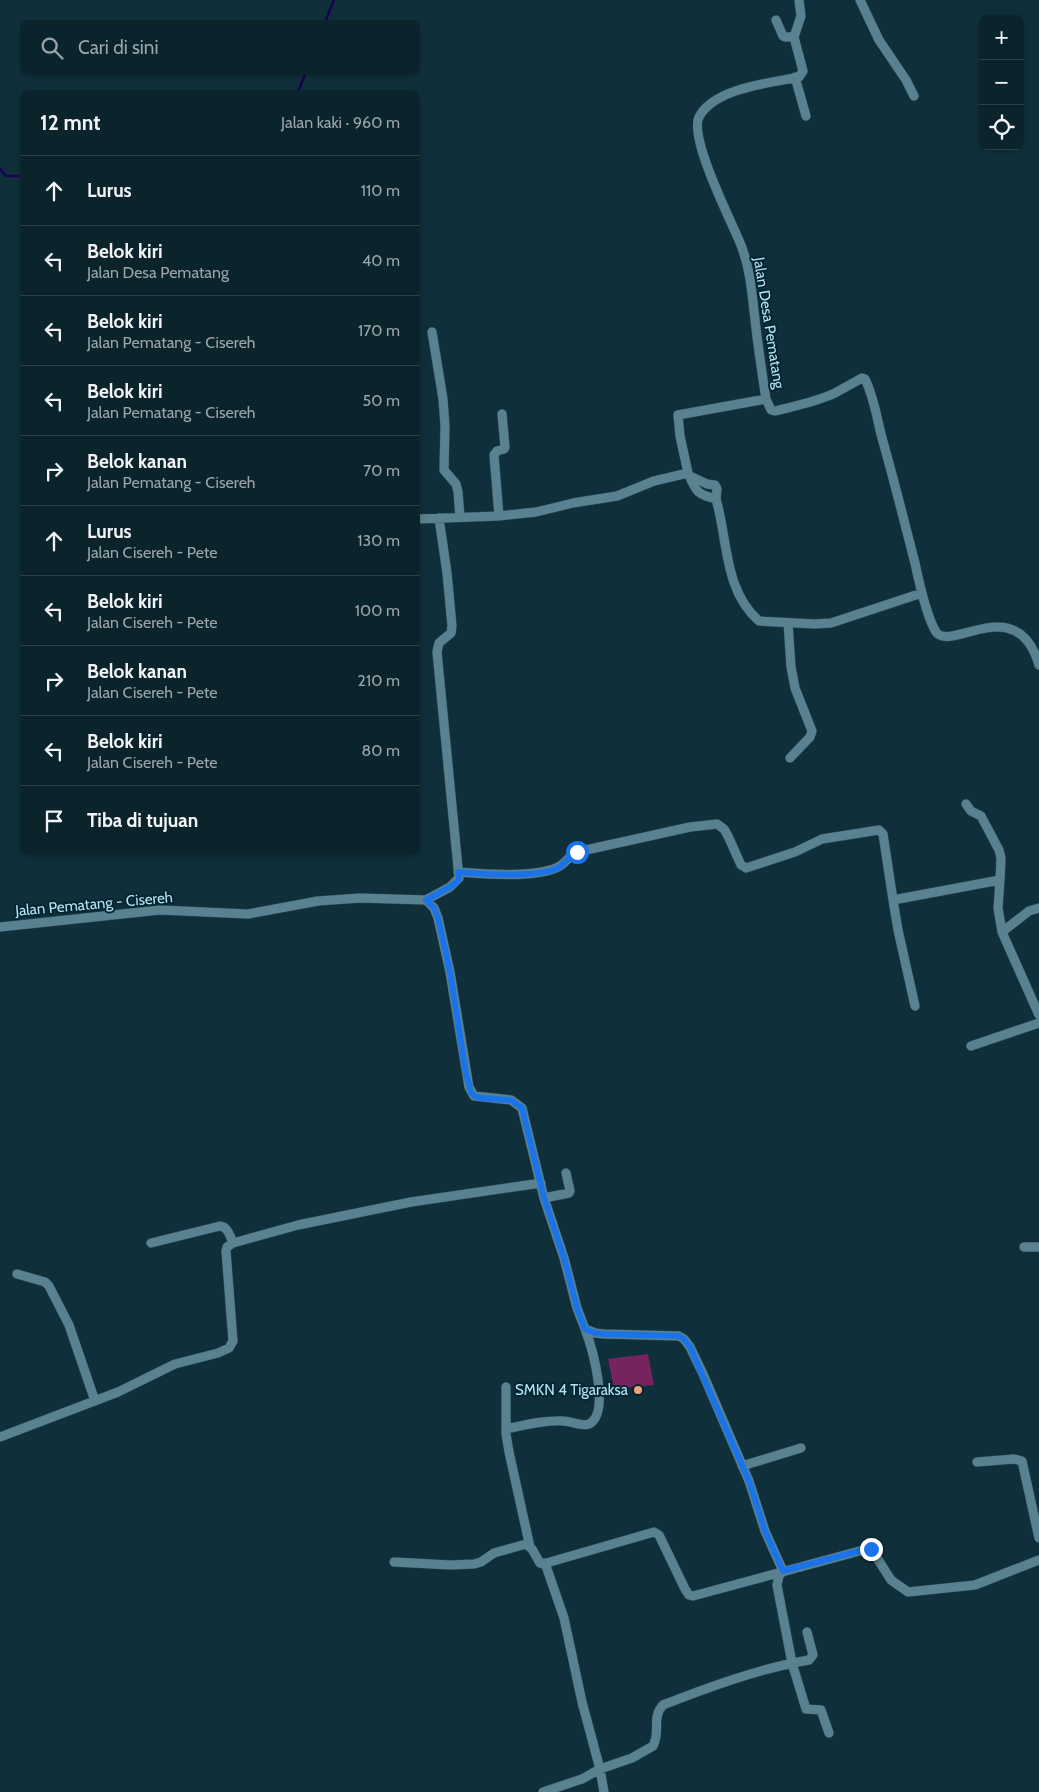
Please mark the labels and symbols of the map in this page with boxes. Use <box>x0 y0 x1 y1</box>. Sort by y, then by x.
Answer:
street label: Jalan Desa Pematang <box>750 255 788 391</box>
route start <box>566 841 589 864</box>
street label: Jalan Pematang - Cisereh <box>14 888 173 920</box>
place label: SMKN 4 Tigaraksa <box>515 1381 629 1399</box>
marker: SMKN 4 Tigaraksa <box>632 1384 644 1396</box>
route end <box>860 1538 883 1561</box>

